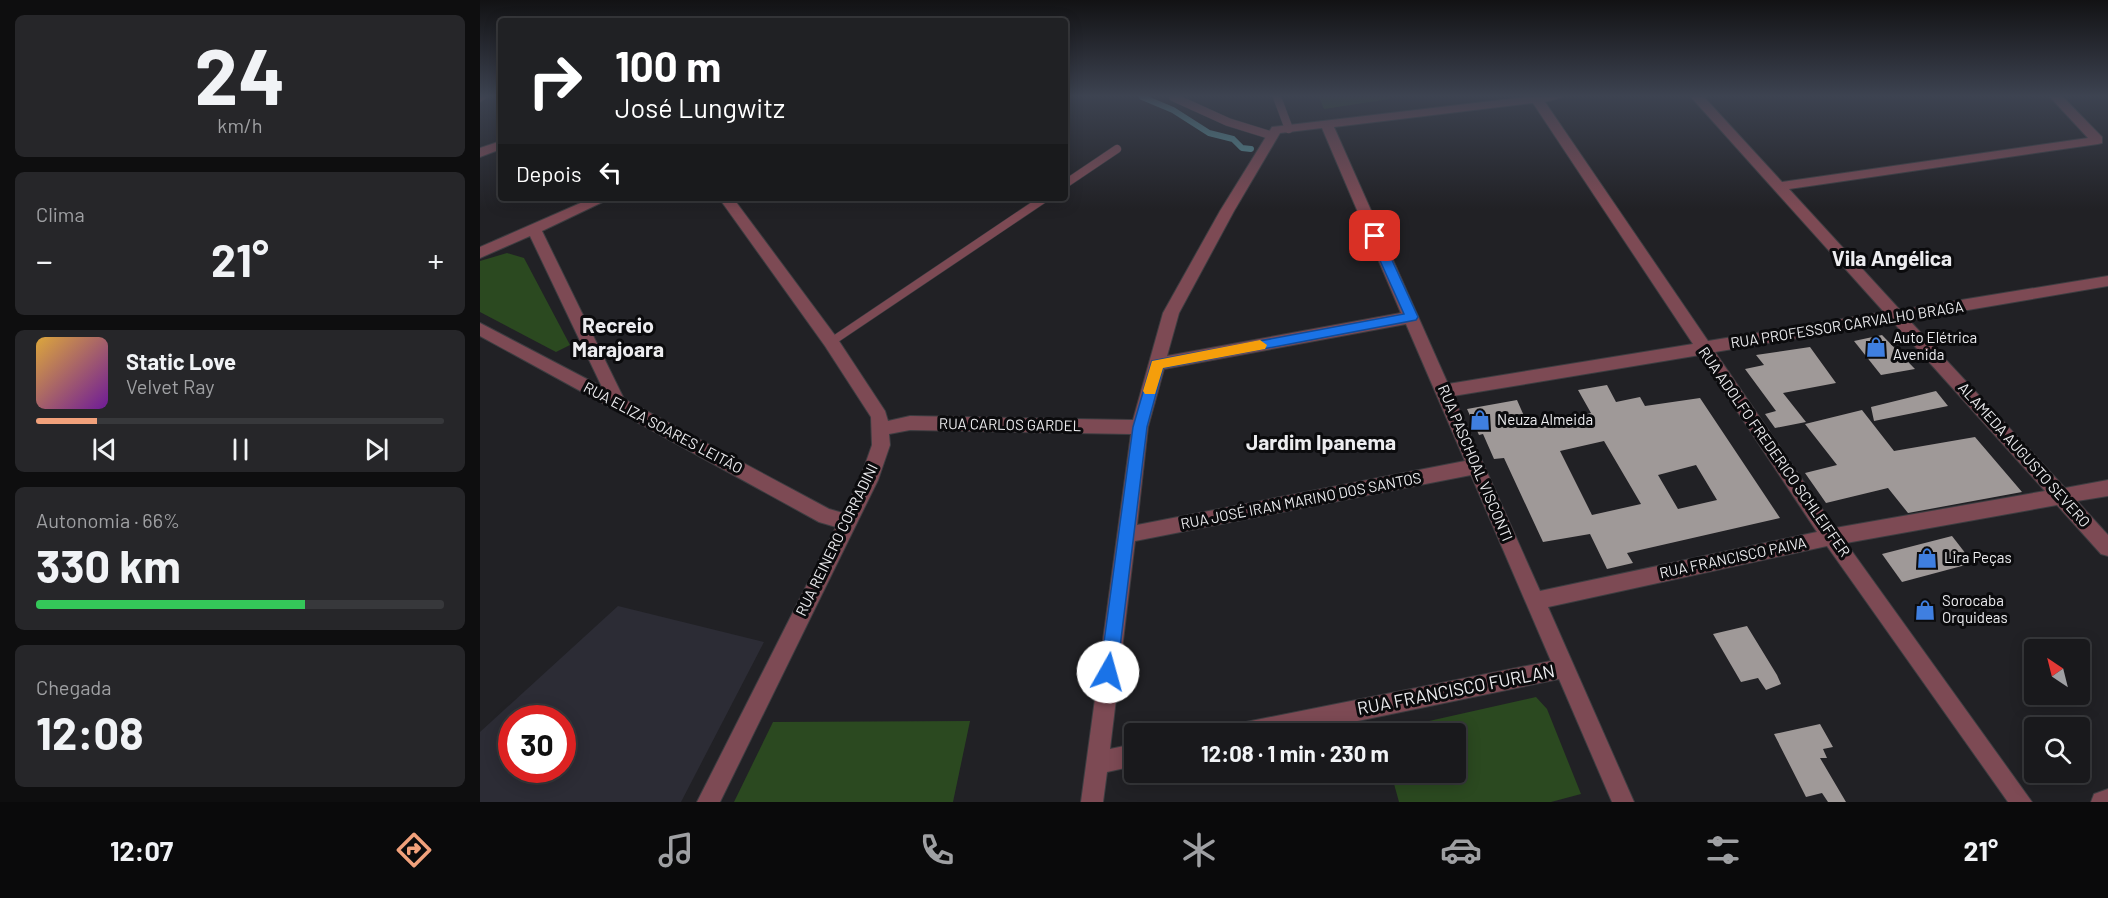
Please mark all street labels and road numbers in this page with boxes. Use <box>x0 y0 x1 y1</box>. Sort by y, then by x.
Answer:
street label: RUA PROFESSOR CARVALHO BRAGA <box>1729 297 1965 351</box>
street label: RUA ADOLFO FREDERICO SCHLEIFFER <box>1695 343 1854 560</box>
street label: RUA ELIZA SOARES LEITÃO <box>581 378 746 477</box>
street label: ALAMEDA AUGUSTO SEVERO <box>1955 378 2094 530</box>
street label: RUA PASCHOAL VISCONTI <box>1435 382 1517 543</box>
street label: RUA CARLOS GARDEL <box>939 414 1081 434</box>
street label: RUA REINERO CORRADINI <box>791 460 881 619</box>
street label: RUA JOSÉ IRAN MARINO DOS SANTOS <box>1179 468 1423 532</box>
street label: RUA FRANCISCO PAIVA <box>1658 533 1808 581</box>
street label: RUA FRANCISCO FURLAN <box>1355 659 1557 719</box>

